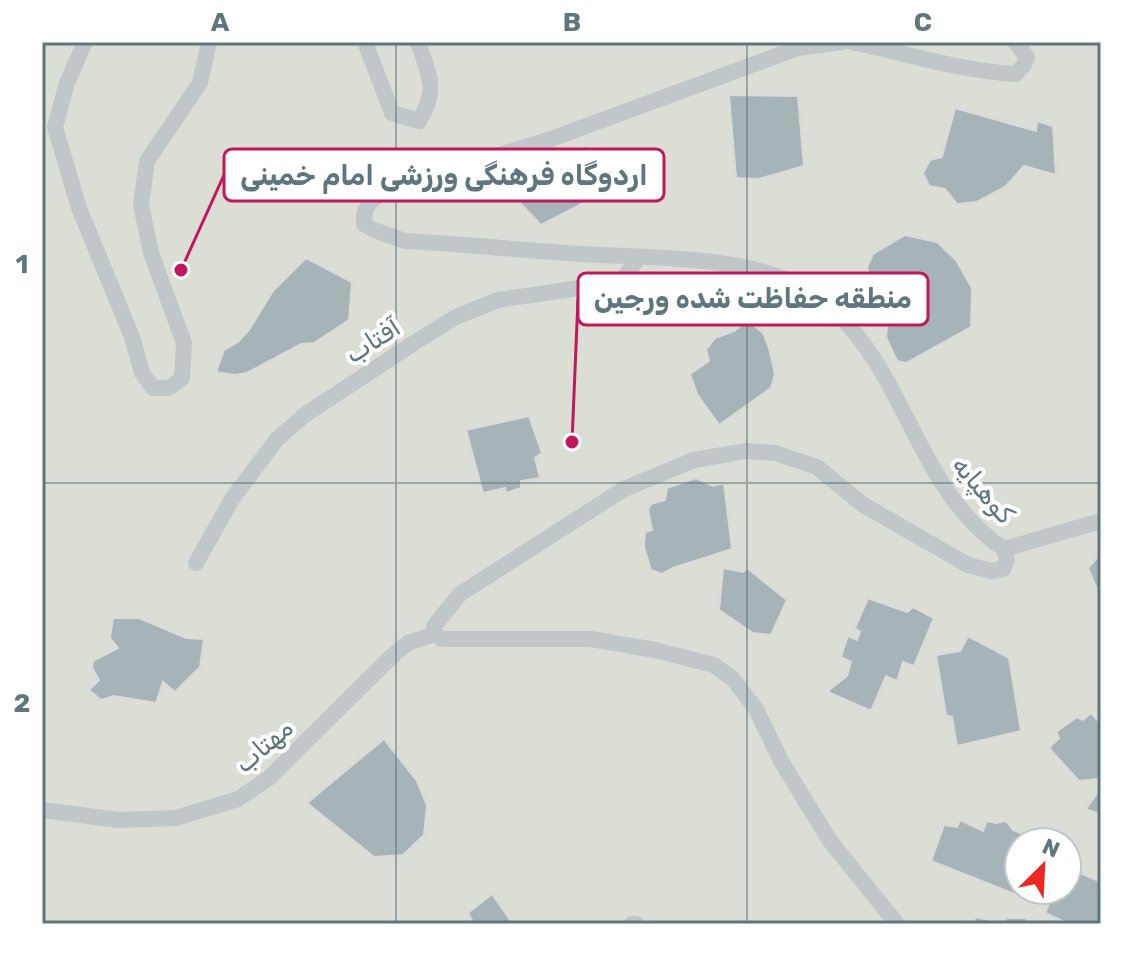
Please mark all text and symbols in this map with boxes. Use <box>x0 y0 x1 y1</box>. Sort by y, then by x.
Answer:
text: A <box>211 7 230 38</box>
text: B <box>563 7 581 38</box>
text: C <box>914 7 932 38</box>
callout: اردوگاه فرهنگی ورزشی امام خمینی <box>224 149 664 201</box>
text: اردوگاه فرهنگی ورزشی امام خمینی <box>240 159 648 194</box>
text: 1 <box>16 249 28 280</box>
callout: منطقه حفاظت شده ورجین <box>578 273 928 325</box>
text: منطقه حفاظت شده ورجین <box>594 282 912 315</box>
street label: آفتاب <box>340 311 407 370</box>
street label: کوهپایه <box>945 450 1021 531</box>
text: 2 <box>14 688 30 719</box>
street label: مهتاب <box>229 712 299 780</box>
north arrow <box>1003 826 1083 906</box>
text: N <box>1038 833 1064 864</box>

